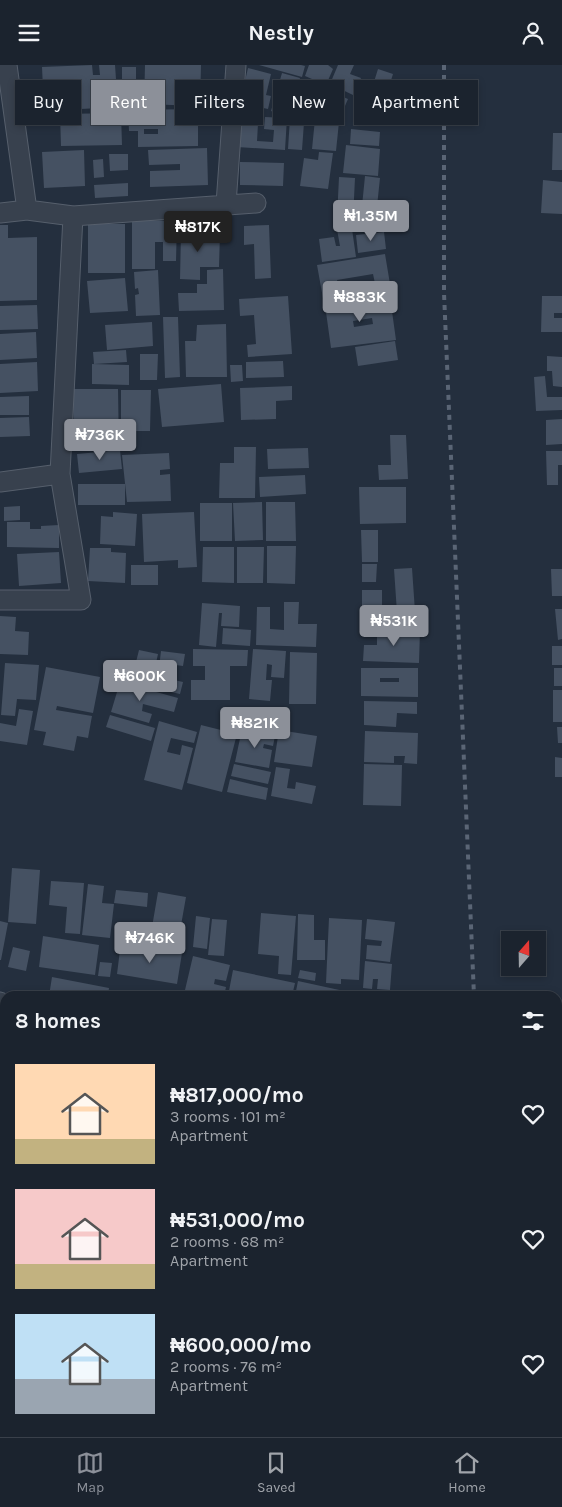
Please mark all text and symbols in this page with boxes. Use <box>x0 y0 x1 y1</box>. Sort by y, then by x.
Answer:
icon: menu <box>15 19 43 47</box>
icon: person <box>519 19 547 47</box>
text: Nestly <box>248 20 314 46</box>
chip: Buy <box>15 80 81 125</box>
chip: Rent <box>91 80 165 125</box>
chip: Filters <box>175 80 263 125</box>
chip: New <box>273 80 344 125</box>
chip: Apartment <box>354 80 478 125</box>
pin: ₦1.35M <box>330 199 412 242</box>
text: ₦1.35M <box>344 206 398 225</box>
pin: ₦817K <box>163 211 233 253</box>
text: ₦817K <box>175 217 221 236</box>
pin: ₦883K <box>325 281 395 323</box>
text: ₦883K <box>334 287 386 306</box>
pin: ₦736K <box>65 419 135 461</box>
text: ₦736K <box>75 425 125 444</box>
pin: ₦531K <box>359 605 429 647</box>
text: ₦531K <box>371 611 418 630</box>
pin: ₦600K <box>105 659 175 702</box>
text: ₦600K <box>114 666 166 685</box>
pin: ₦821K <box>220 707 290 749</box>
text: ₦821K <box>231 713 279 732</box>
pin: ₦746K <box>115 921 185 964</box>
text: ₦746K <box>125 928 175 947</box>
north arrow <box>501 931 546 976</box>
map controls <box>501 931 546 976</box>
icon: filters <box>519 1007 547 1035</box>
text: 8 homes <box>15 1009 101 1033</box>
text: ₦817,000/mo <box>170 1083 304 1107</box>
icon: home <box>55 1084 115 1144</box>
icon: heart <box>519 1100 547 1128</box>
text: 3 rooms · 101 m² <box>170 1107 286 1126</box>
text: Apartment <box>170 1126 248 1145</box>
text: ₦531,000/mo <box>170 1208 305 1232</box>
icon: home <box>55 1209 115 1269</box>
icon: heart <box>519 1225 547 1253</box>
text: 2 rooms · 68 m² <box>170 1232 284 1251</box>
text: Apartment <box>170 1251 248 1270</box>
text: ₦600,000/mo <box>170 1333 311 1357</box>
icon: home <box>55 1334 115 1394</box>
icon: heart <box>519 1350 547 1378</box>
text: 2 rooms · 76 m² <box>170 1357 282 1376</box>
text: Apartment <box>170 1376 248 1395</box>
tab: Map <box>76 1449 104 1496</box>
tab: Saved <box>257 1449 296 1496</box>
tab: Home <box>448 1449 486 1496</box>

